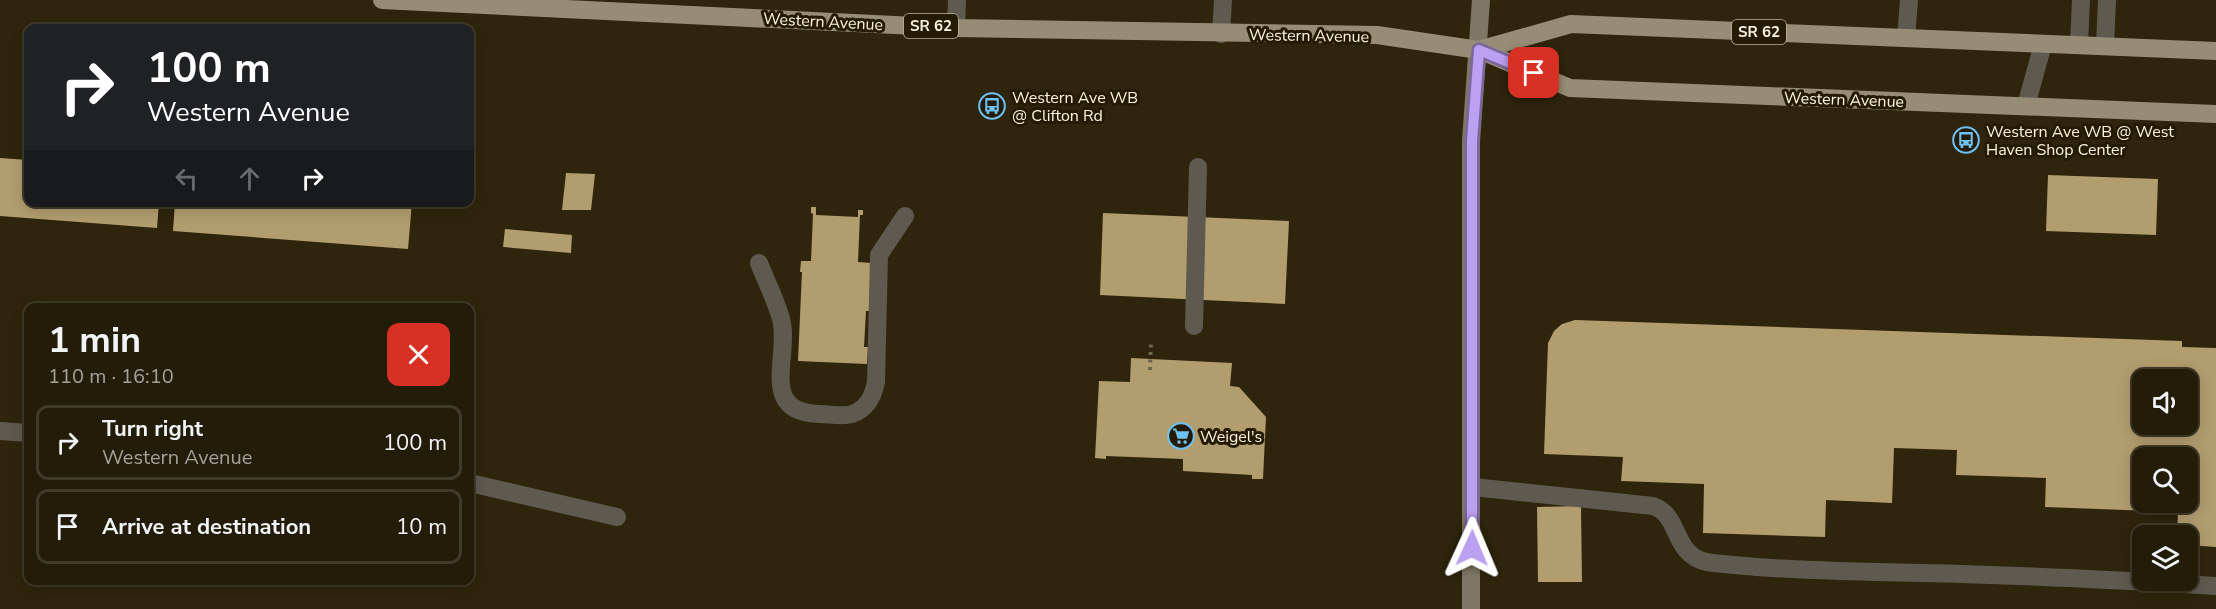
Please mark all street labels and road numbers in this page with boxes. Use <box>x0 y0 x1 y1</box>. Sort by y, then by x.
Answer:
street label: Western Avenue <box>762 8 884 36</box>
road number: SR 62 <box>904 14 958 38</box>
road number: SR 62 <box>1732 20 1786 44</box>
street label: Western Avenue <box>1249 24 1369 48</box>
street label: Western Avenue <box>1784 87 1904 113</box>

